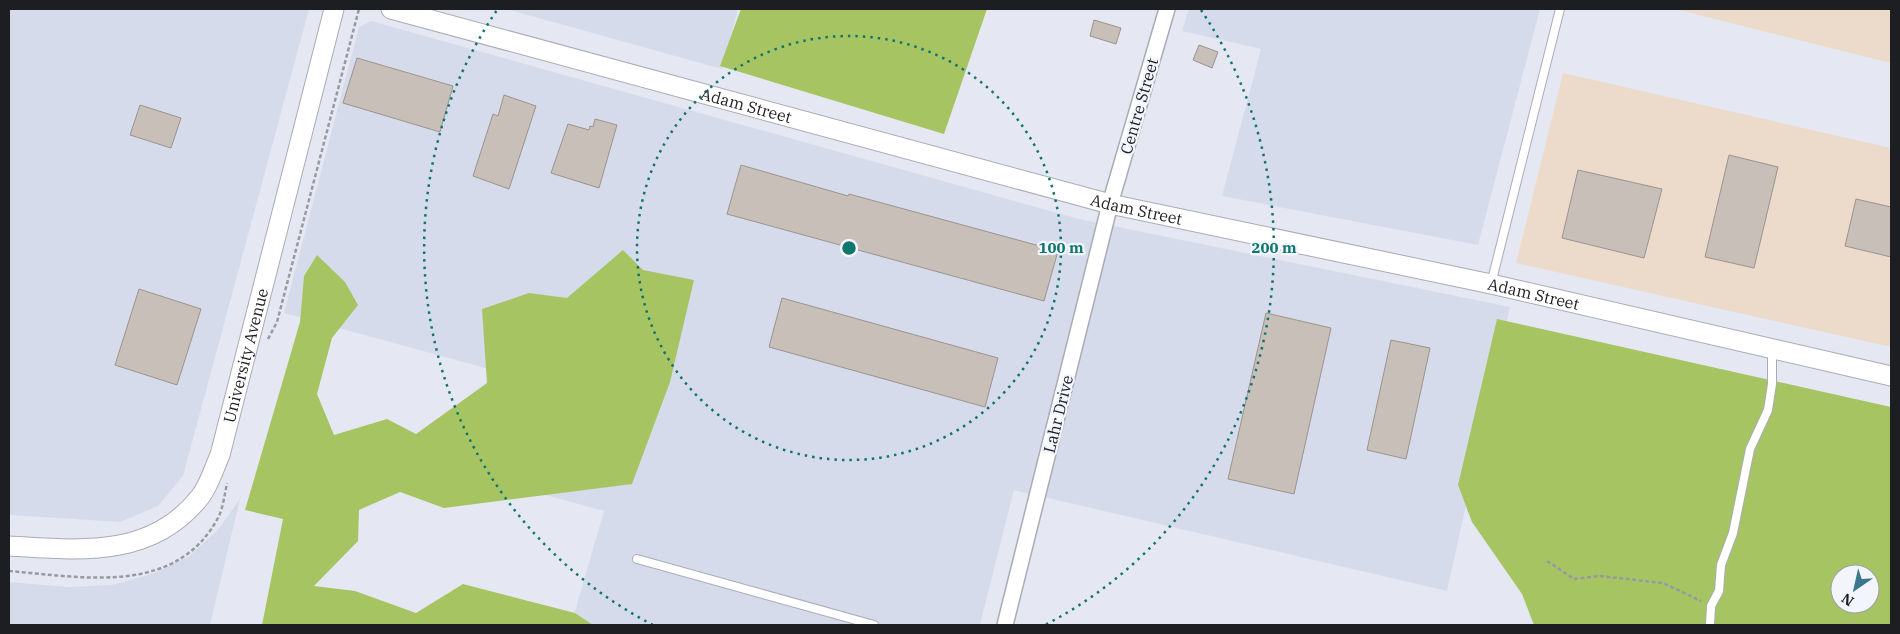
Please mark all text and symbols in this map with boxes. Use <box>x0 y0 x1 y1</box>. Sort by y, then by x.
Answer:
street label: Centre Street <box>1116 55 1162 156</box>
street label: Adam Street <box>699 83 794 127</box>
street label: Adam Street <box>1088 189 1185 229</box>
text: 100 m <box>1038 238 1084 257</box>
text: 200 m <box>1251 238 1297 257</box>
centre of rings <box>840 239 858 257</box>
street label: Adam Street <box>1486 274 1582 314</box>
street label: University Avenue <box>219 286 272 425</box>
street label: Lahr Drive <box>1039 373 1077 455</box>
north arrow <box>1830 564 1880 614</box>
text: N <box>1838 589 1857 610</box>

